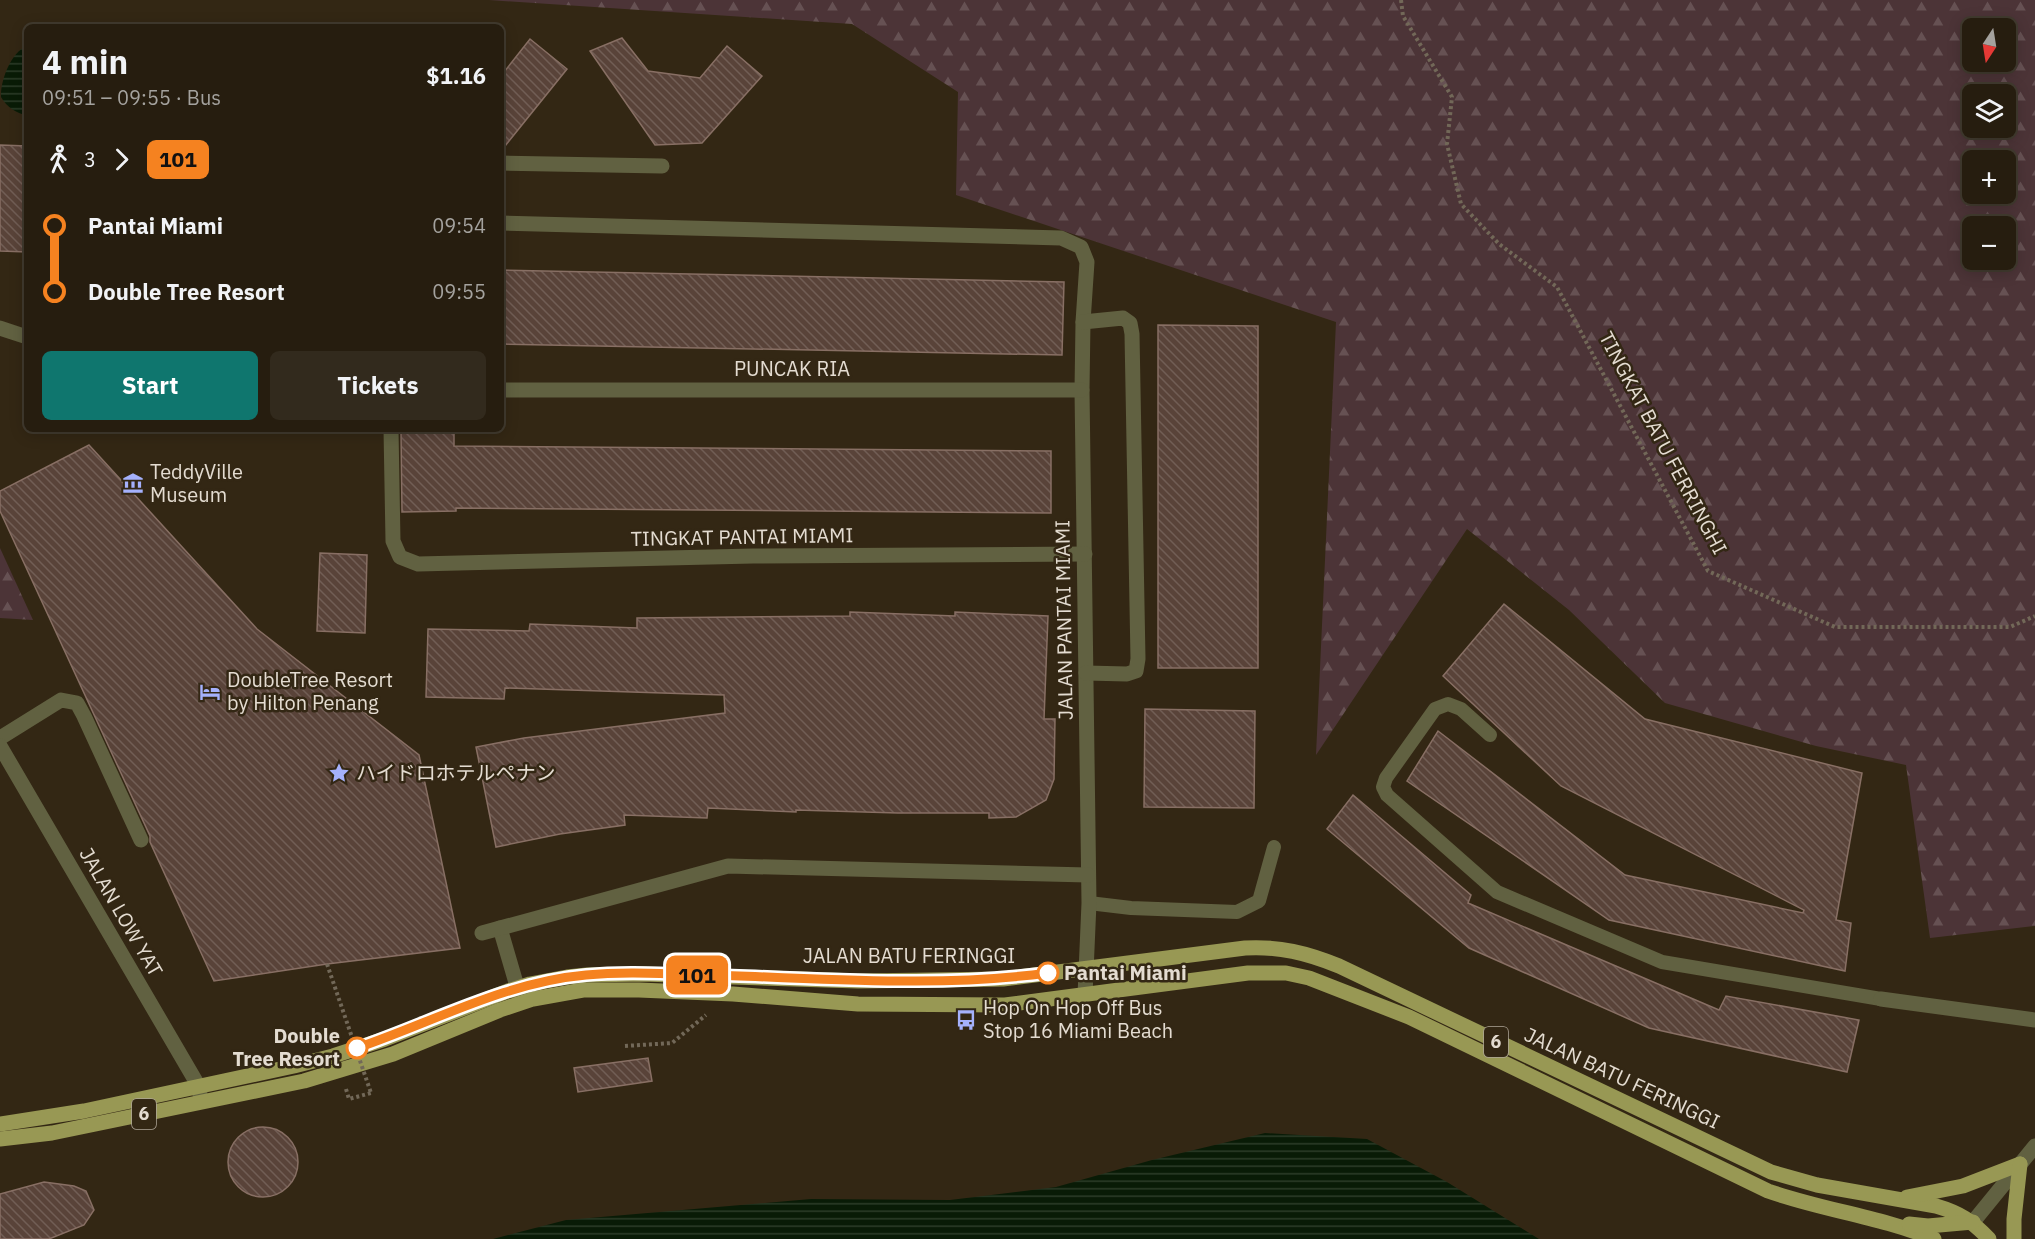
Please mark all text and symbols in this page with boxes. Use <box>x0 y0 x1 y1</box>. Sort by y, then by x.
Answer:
north arrow <box>1962 18 2016 72</box>
map controls <box>1962 18 2016 270</box>
text: 4 min <box>42 40 128 83</box>
text: $1.16 <box>426 61 486 90</box>
text: 09:51 – 09:55 · Bus <box>42 84 221 111</box>
button: layers <box>1962 84 2016 138</box>
icon: walk <box>42 143 75 176</box>
icon: forward <box>105 143 138 176</box>
text: 101 <box>159 145 197 173</box>
text: 3 <box>84 146 96 173</box>
button: + <box>1962 150 2016 204</box>
text: Pantai Miami <box>88 211 223 240</box>
text: 09:54 <box>432 212 486 239</box>
button: − <box>1962 216 2016 270</box>
text: Double Tree Resort <box>88 277 285 306</box>
text: 09:55 <box>432 278 486 305</box>
street label: TINGKAT BATU FERRINGHI <box>1593 327 1734 559</box>
button: Start <box>42 351 258 420</box>
button: Tickets <box>270 351 486 420</box>
street label: PUNCAK RIA <box>734 355 850 382</box>
place label: TeddyVille Museum <box>150 458 243 508</box>
museum icon: TeddyVille Museum <box>121 471 145 495</box>
street label: JALAN PANTAI MIAMI <box>1048 520 1079 720</box>
street label: TINGKAT PANTAI MIAMI <box>630 521 854 552</box>
place label: DoubleTree Resort by Hilton Penang <box>227 666 393 716</box>
hotel icon: DoubleTree Resort by Hilton Penang <box>198 680 222 704</box>
place label: ハイドロホテルペナン <box>356 759 556 786</box>
place icon: ハイドロホテルペナン <box>327 761 351 785</box>
street label: JALAN LOW YAT <box>74 842 169 981</box>
street label: JALAN BATU FERINGGI <box>803 942 1015 969</box>
line badge: 101 <box>662 956 732 994</box>
place label: Pantai Miami <box>1064 959 1187 986</box>
text: 101 <box>678 961 716 989</box>
marker: Pantai Miami <box>1037 962 1059 984</box>
place label: Hop On Hop Off Bus Stop 16 Miami Beach <box>983 994 1173 1044</box>
bus stop icon: Hop On Hop Off Bus Stop 16 Miami Beach <box>954 1008 978 1032</box>
street label: JALAN BATU FERINGGI <box>1520 1020 1724 1135</box>
place label: Double Tree Resort <box>232 1022 340 1072</box>
road number: 6 <box>1484 1027 1508 1057</box>
marker: Double Tree Resort <box>346 1037 368 1059</box>
road number: 6 <box>132 1099 156 1129</box>

